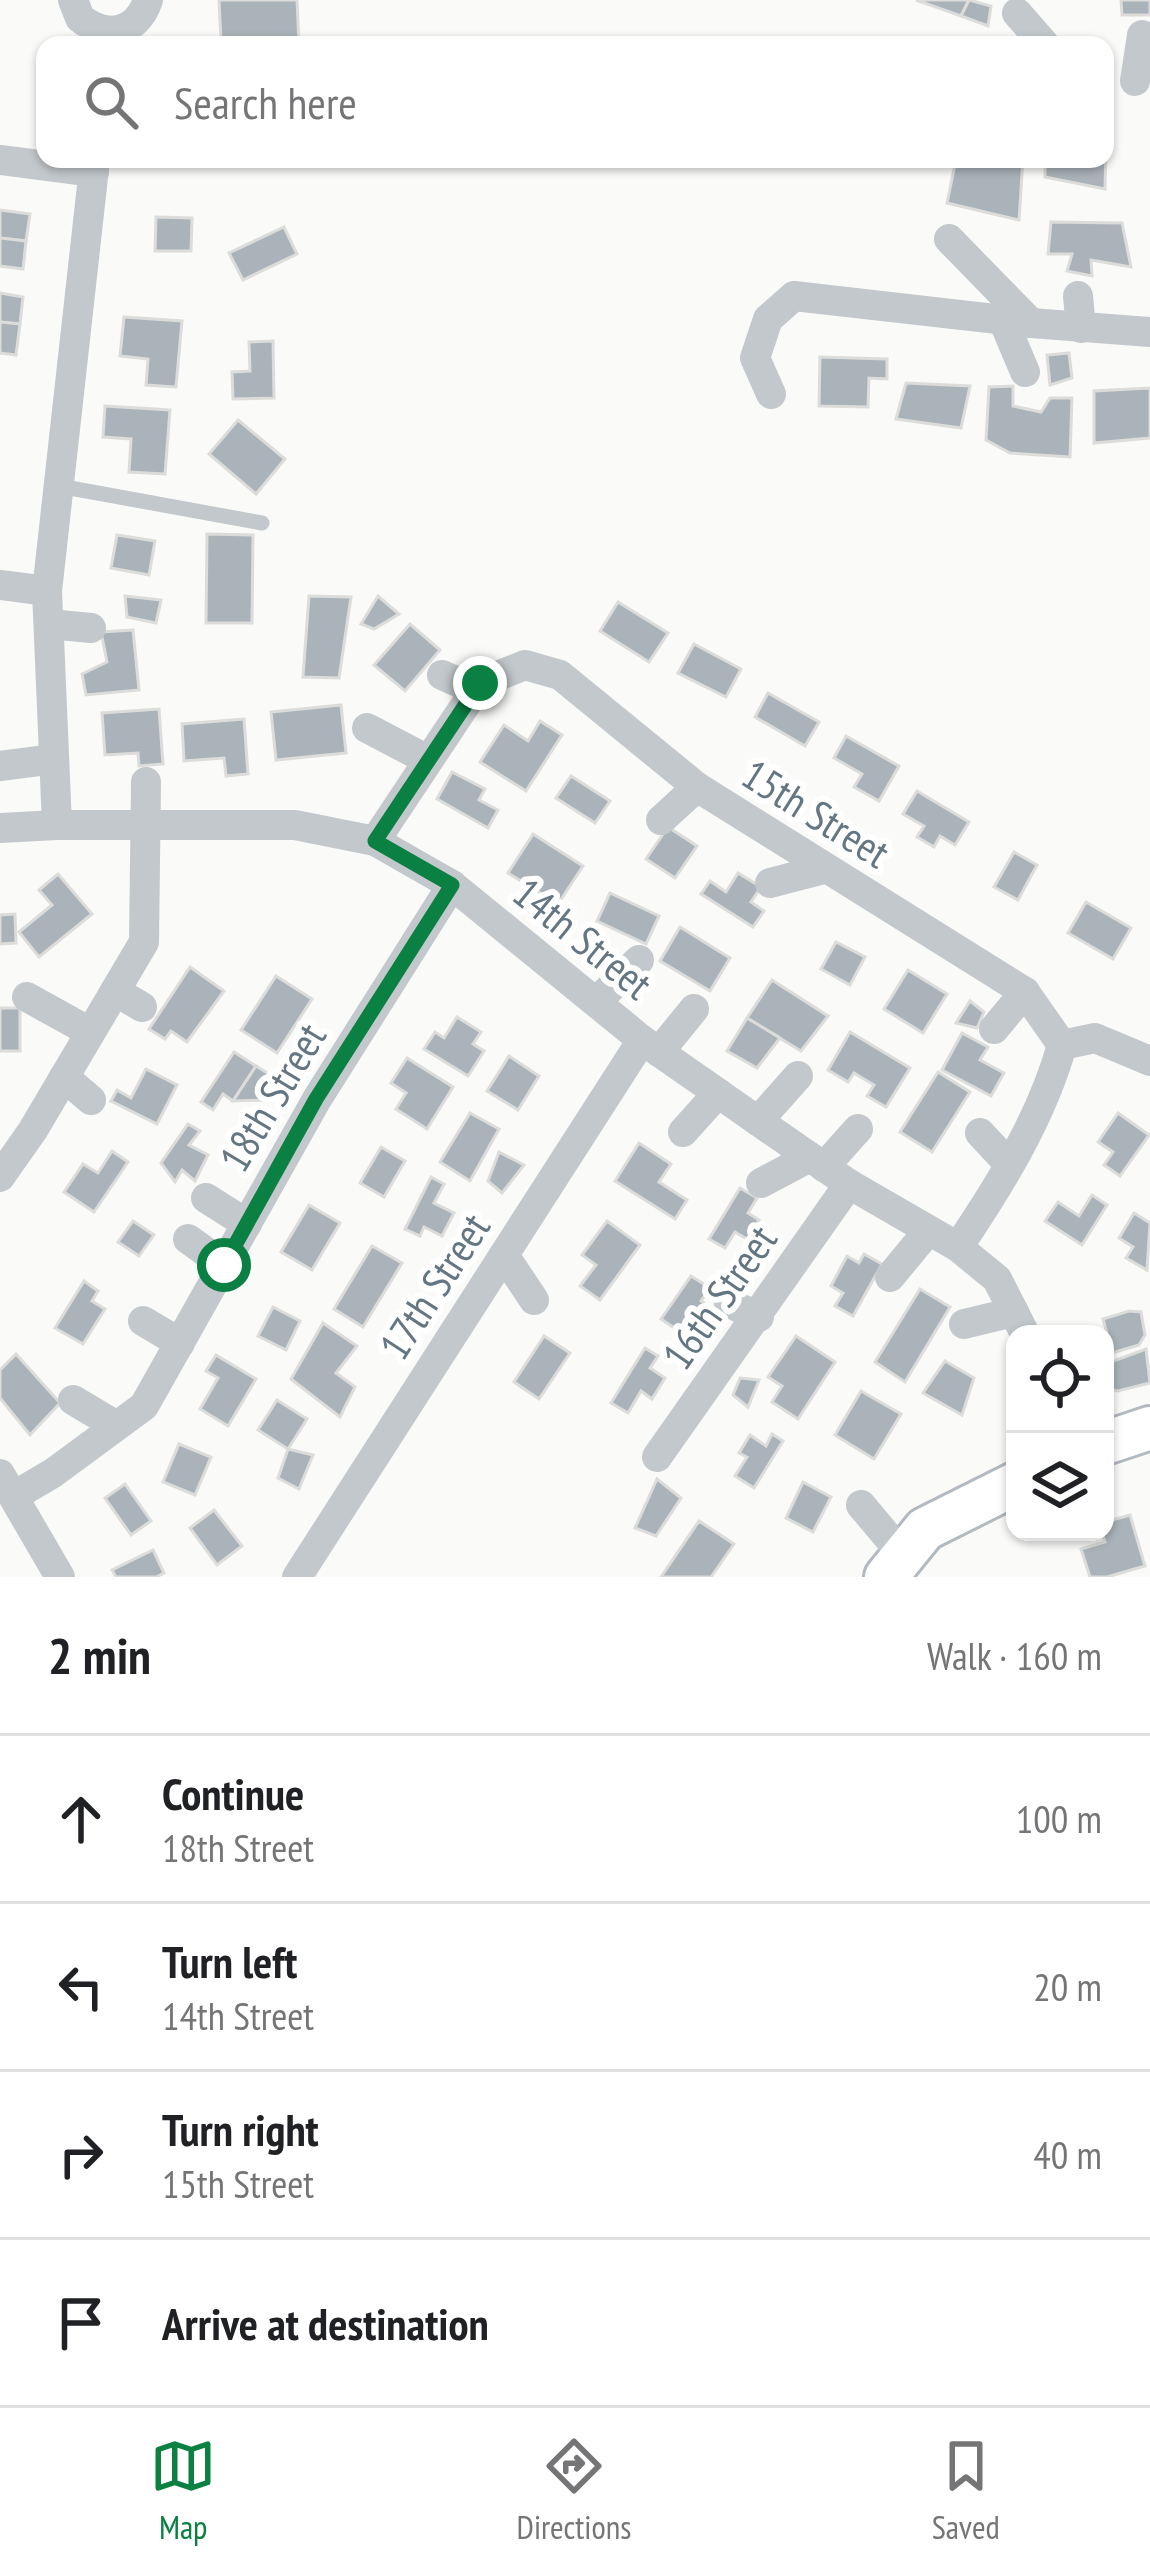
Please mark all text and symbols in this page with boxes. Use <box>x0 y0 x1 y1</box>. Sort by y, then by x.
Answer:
search box <box>36 36 1114 168</box>
icon: search <box>78 69 144 135</box>
text: Search here <box>174 73 357 131</box>
route end <box>453 656 507 710</box>
street label: 15th Street <box>732 746 900 880</box>
street label: 14th Street <box>502 865 664 1011</box>
street label: 18th Street <box>206 1012 338 1181</box>
street label: 17th Street <box>366 1202 502 1369</box>
street label: 16th Street <box>650 1214 789 1380</box>
route start <box>197 1238 251 1292</box>
map controls <box>1006 1325 1114 1541</box>
button: locate <box>1006 1325 1114 1433</box>
button: layers <box>1006 1433 1114 1541</box>
text: 2 min <box>48 1622 151 1688</box>
text: Walk · 160 m <box>927 1630 1102 1681</box>
text: Continue <box>162 1764 304 1822</box>
icon: ahead <box>48 1786 114 1852</box>
text: 100 m <box>1016 1793 1102 1844</box>
text: 18th Street <box>162 1822 314 1873</box>
text: Turn left <box>162 1932 297 1990</box>
icon: left <box>48 1954 114 2020</box>
text: 20 m <box>1033 1961 1102 2012</box>
text: 14th Street <box>162 1990 314 2041</box>
text: Turn right <box>162 2100 319 2158</box>
icon: right <box>48 2122 114 2188</box>
text: 40 m <box>1033 2129 1102 2180</box>
text: 15th Street <box>162 2158 314 2209</box>
icon: arrive <box>48 2290 114 2356</box>
text: Arrive at destination <box>162 2294 489 2352</box>
tab: Map <box>150 2433 216 2548</box>
tab: Directions <box>517 2433 631 2548</box>
tab: Saved <box>932 2433 1000 2548</box>

